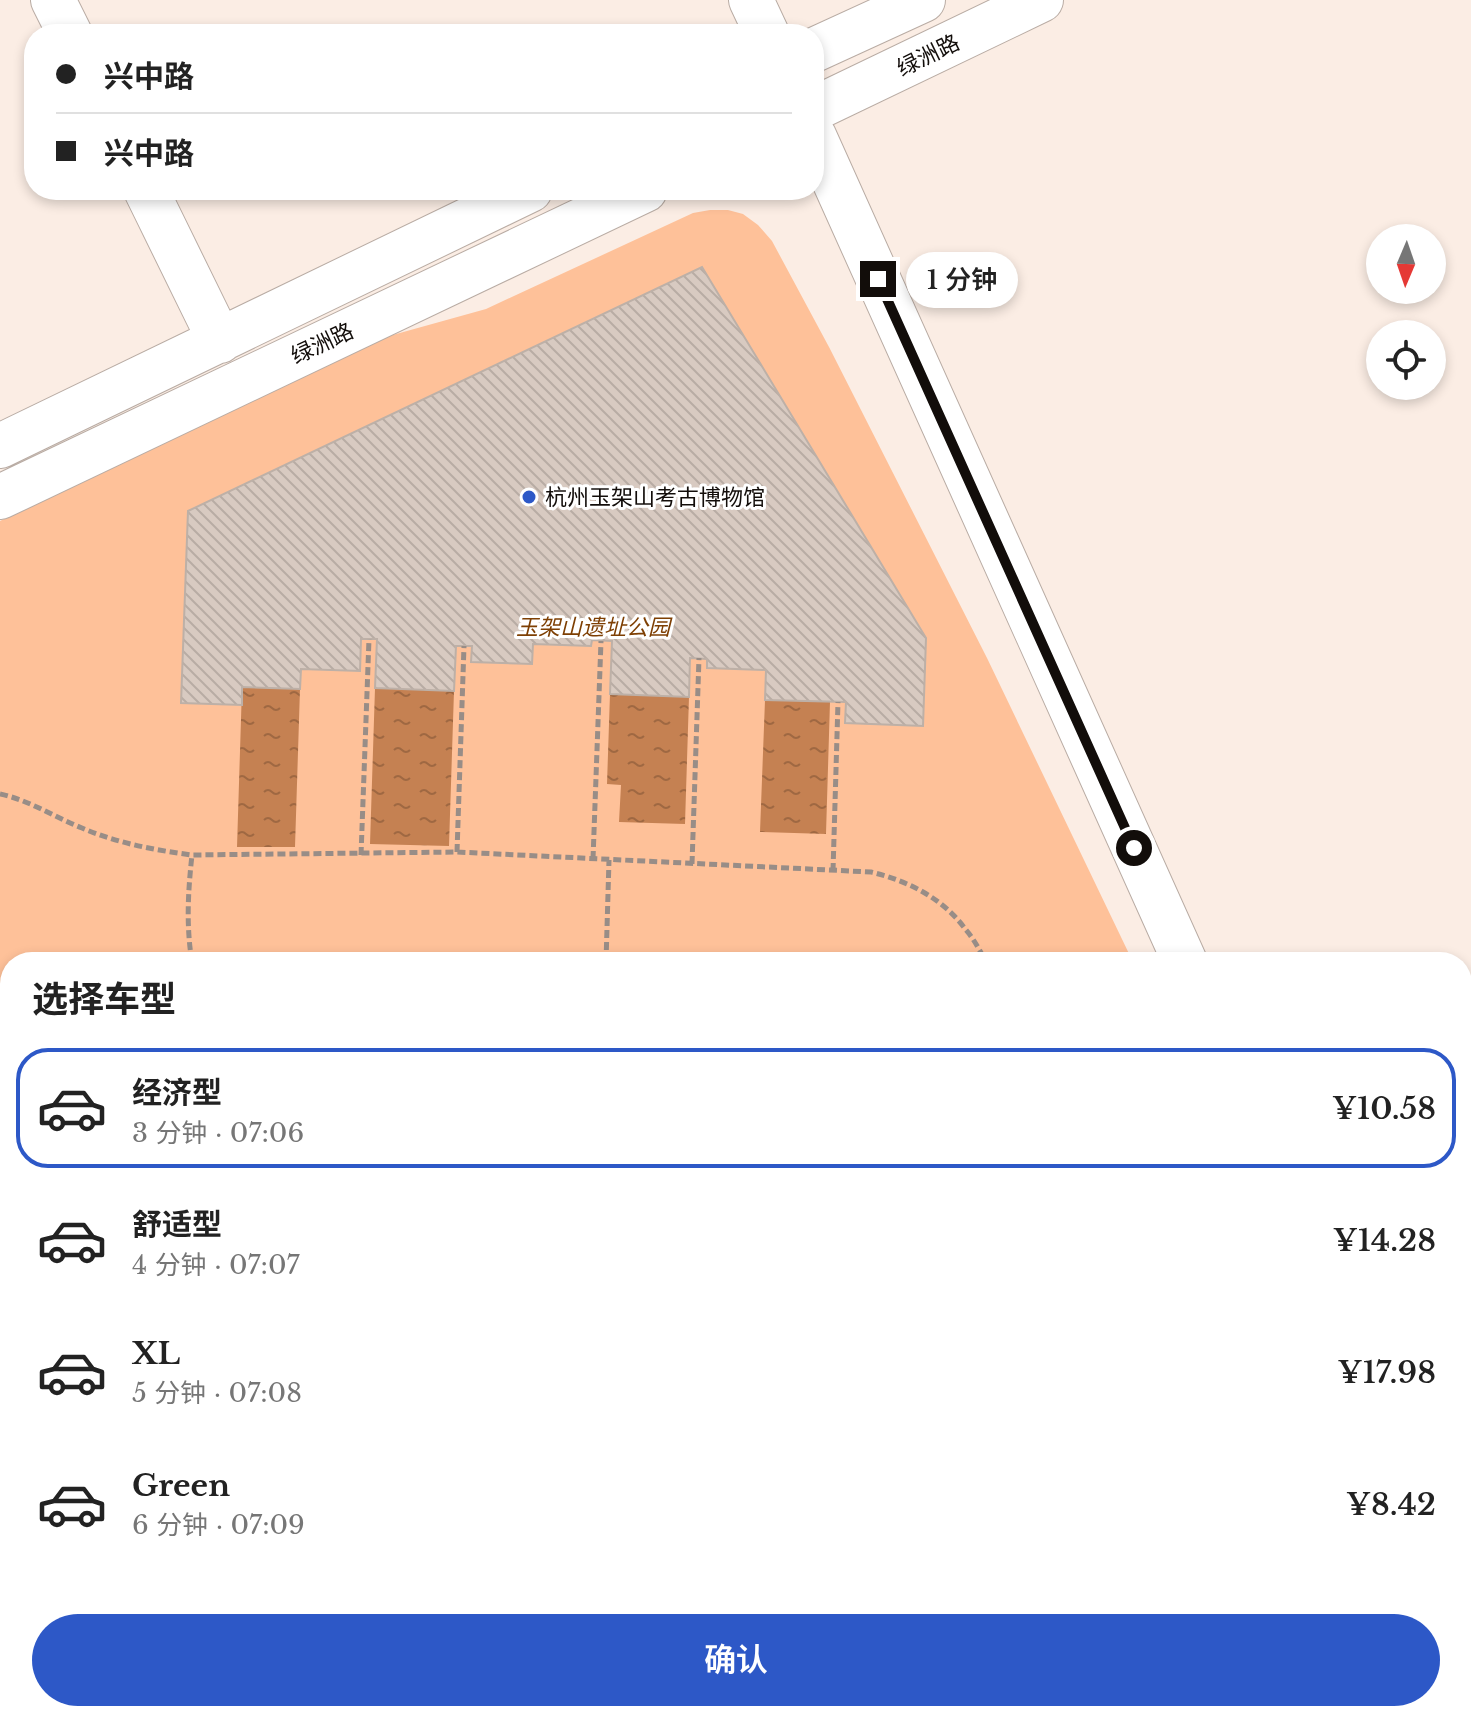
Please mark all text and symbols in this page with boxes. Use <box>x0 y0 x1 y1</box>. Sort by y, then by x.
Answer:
street label: 绿洲路 <box>893 29 964 82</box>
text: 兴中路 <box>104 58 194 95</box>
text: 兴中路 <box>104 135 194 172</box>
north arrow <box>1366 224 1446 304</box>
map controls <box>1366 224 1446 400</box>
callout: 1 分钟 <box>906 251 1018 307</box>
route end <box>860 261 896 297</box>
text: 1 分钟 <box>927 264 997 296</box>
street label: 绿洲路 <box>287 317 358 370</box>
button: locate <box>1366 320 1446 400</box>
place label: 杭州玉架山考古博物馆 <box>545 484 765 511</box>
marker: 杭州玉架山考古博物馆 <box>520 488 538 506</box>
park label: 玉架山遗址公园 <box>516 614 673 641</box>
route start <box>1116 830 1152 866</box>
text: 选择车型 <box>32 977 176 1022</box>
icon: car <box>36 1072 108 1144</box>
text: 经济型 <box>132 1074 222 1111</box>
text: ¥10.58 <box>1332 1090 1436 1127</box>
text: 3 分钟 · 07:06 <box>132 1117 304 1149</box>
icon: car <box>36 1204 108 1276</box>
text: 舒适型 <box>132 1206 222 1243</box>
text: ¥14.28 <box>1333 1222 1436 1259</box>
text: 4 分钟 · 07:07 <box>132 1249 300 1281</box>
text: XL <box>132 1335 180 1372</box>
icon: car <box>36 1336 108 1408</box>
text: ¥17.98 <box>1338 1354 1436 1391</box>
text: 5 分钟 · 07:08 <box>132 1377 302 1409</box>
text: Green <box>132 1467 230 1504</box>
icon: car <box>36 1468 108 1540</box>
text: ¥8.42 <box>1346 1486 1436 1523</box>
text: 6 分钟 · 07:09 <box>132 1509 305 1541</box>
button: 确认 <box>32 1614 1440 1706</box>

